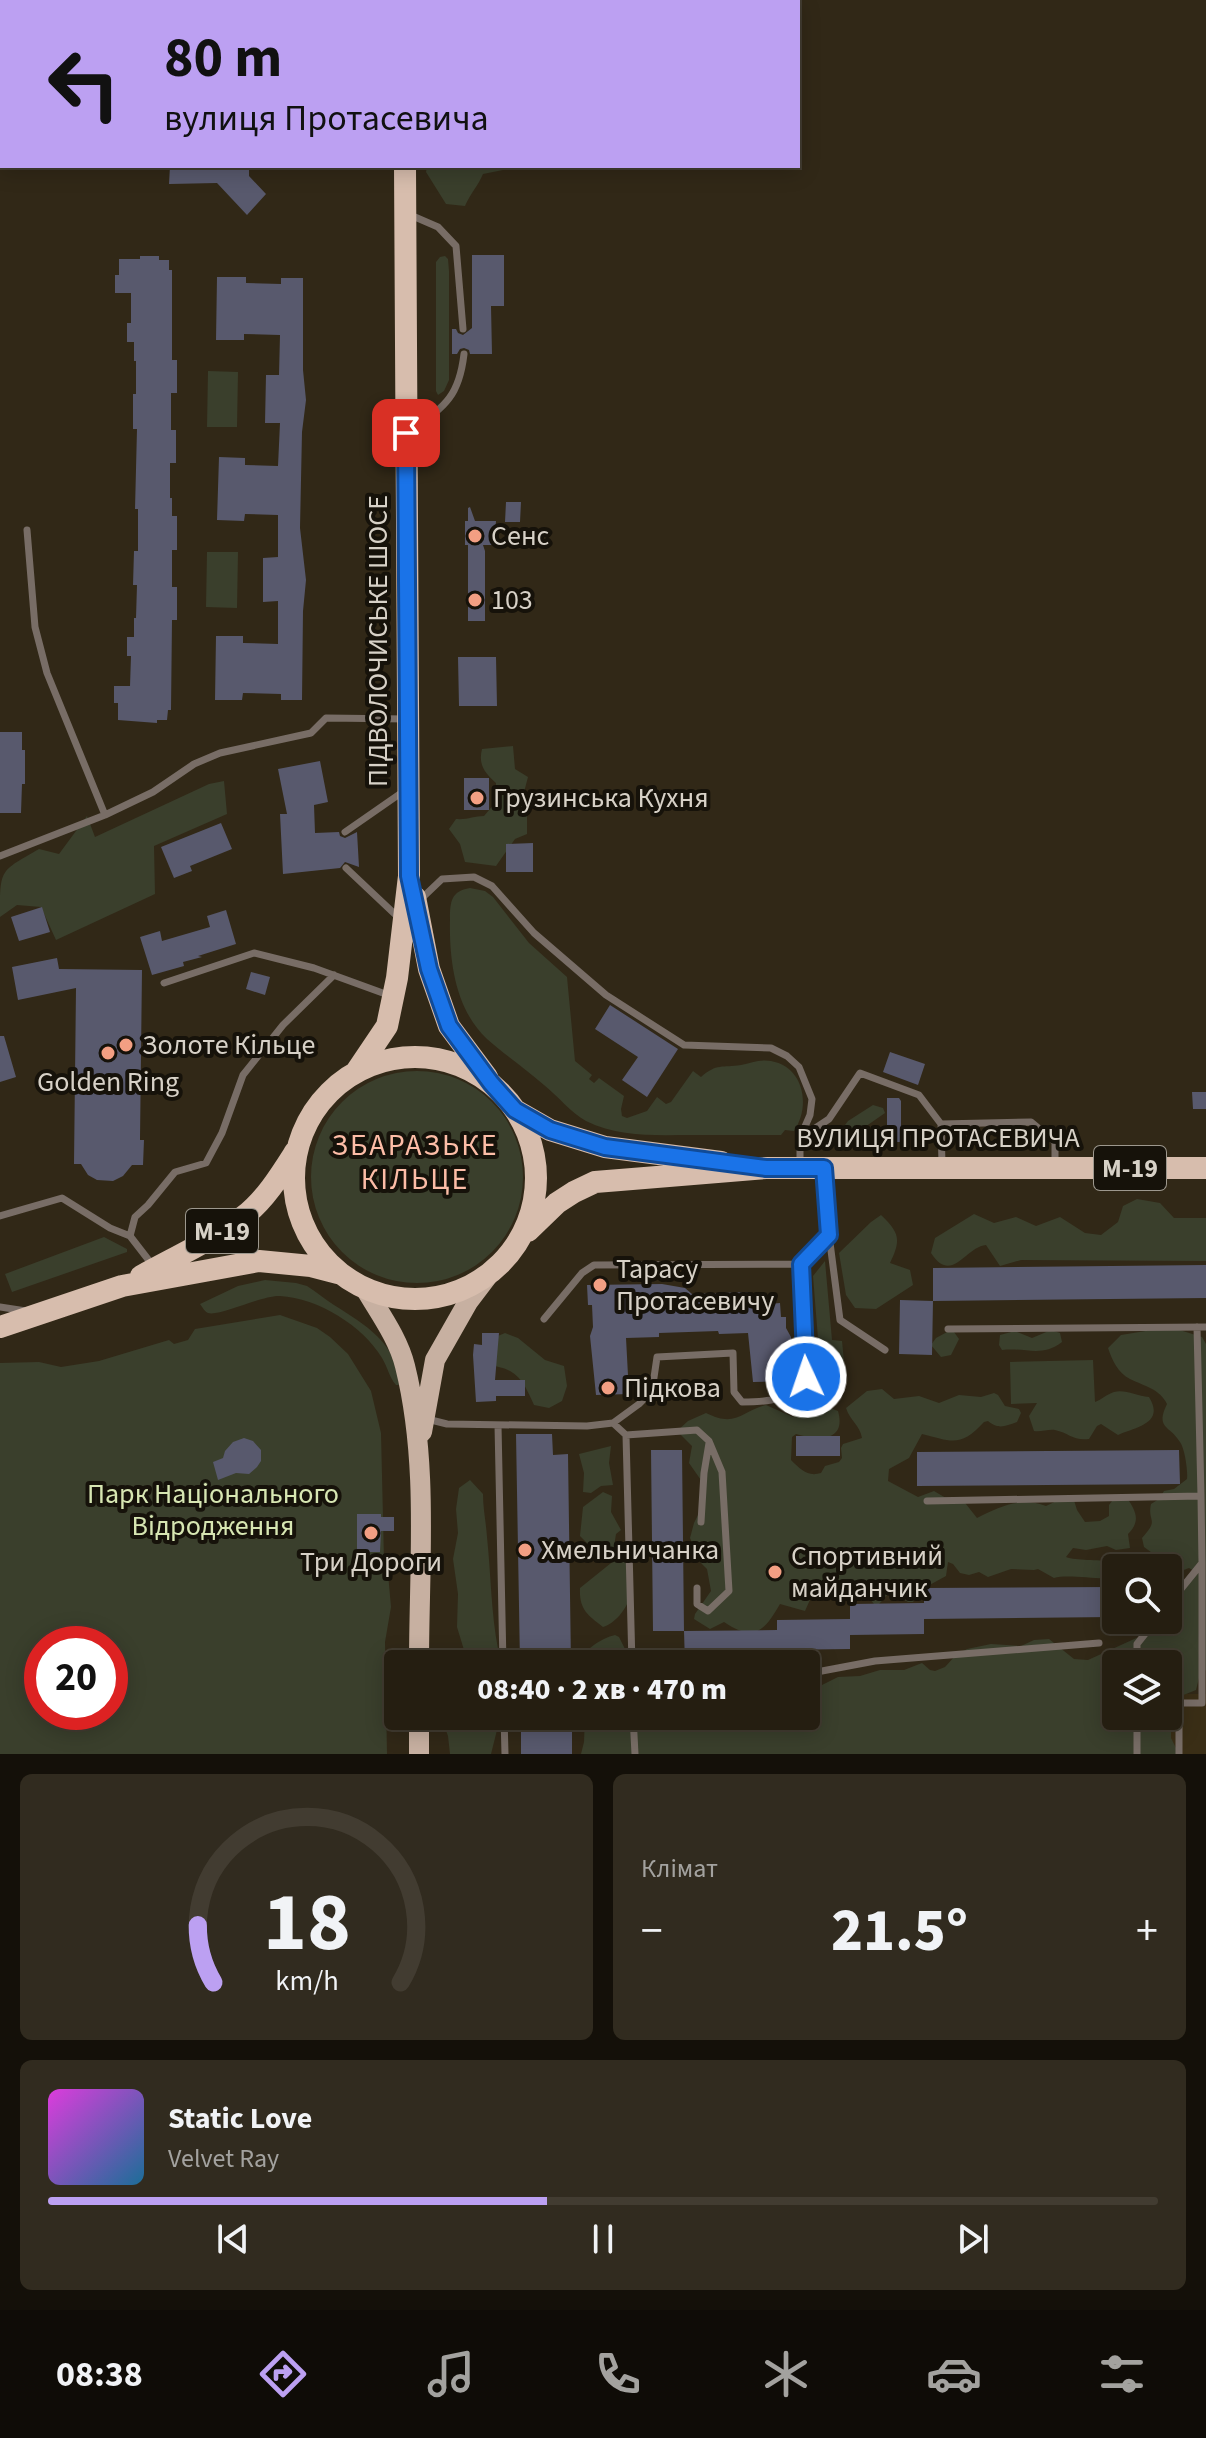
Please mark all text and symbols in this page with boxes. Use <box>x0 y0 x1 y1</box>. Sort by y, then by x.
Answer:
text: 80 m <box>164 19 282 98</box>
icon: left <box>32 32 136 136</box>
text: вулиця Протасевича <box>164 93 489 144</box>
pin <box>372 399 440 467</box>
icon: arrive <box>384 411 428 455</box>
street label: ПІДВОЛОЧИСЬКЕ ШОСЕ <box>358 495 398 787</box>
place label: Сенс <box>491 516 550 556</box>
marker: Сенс <box>466 527 484 545</box>
place label: 103 <box>491 580 533 620</box>
marker: 103 <box>466 591 484 609</box>
place label: Грузинська Кухня <box>493 778 709 818</box>
marker: Грузинська Кухня <box>468 789 486 807</box>
place label: Золоте Кільце <box>142 1025 315 1065</box>
marker: Золоте Кільце <box>117 1036 135 1054</box>
marker: Golden Ring <box>99 1044 117 1062</box>
place label: Golden Ring <box>37 1062 179 1102</box>
street label: ВУЛИЦЯ ПРОТАСЕВИЧА <box>796 1118 1080 1158</box>
district label: ЗБАРАЗЬКЕ КІЛЬЦЕ <box>331 1124 499 1201</box>
road number: М-19 <box>1094 1146 1166 1190</box>
road number: М-19 <box>186 1209 258 1253</box>
place label: Тарасу Протасевичу <box>616 1249 774 1321</box>
marker: Тарасу Протасевичу <box>591 1276 609 1294</box>
position arrow <box>764 1335 848 1419</box>
place label: Підкова <box>624 1368 721 1408</box>
marker: Підкова <box>599 1379 617 1397</box>
park label: Парк Національного Відродження <box>87 1474 339 1546</box>
marker: Три Дороги <box>362 1524 380 1542</box>
place label: Хмельничанка <box>541 1530 719 1570</box>
place label: Спортивний майданчик <box>791 1536 943 1608</box>
marker: Хмельничанка <box>516 1541 534 1559</box>
place label: Три Дороги <box>300 1542 442 1582</box>
map controls <box>1102 1554 1182 1730</box>
button: search <box>1102 1554 1182 1634</box>
marker: Спортивний майданчик <box>766 1563 784 1581</box>
speed limit sign: 20 <box>24 1626 128 1730</box>
button: layers <box>1102 1650 1182 1730</box>
text: 08:40 · 2 хв · 470 m <box>477 1668 727 1711</box>
text: Клімат <box>641 1850 718 1887</box>
text: 18 <box>263 1864 350 1982</box>
text: 21.5° <box>831 1889 968 1974</box>
text: − <box>641 1900 663 1963</box>
text: + <box>1136 1900 1158 1963</box>
text: km/h <box>275 1961 338 2001</box>
text: Static Love <box>168 2097 312 2140</box>
text: Velvet Ray <box>168 2140 279 2177</box>
icon: previous <box>211 2217 255 2261</box>
icon: pause <box>581 2217 625 2261</box>
icon: next <box>951 2217 995 2261</box>
icon: directions <box>255 2346 311 2402</box>
icon: music <box>423 2346 479 2402</box>
icon: phone <box>590 2346 646 2402</box>
icon: climate <box>758 2346 814 2402</box>
icon: car <box>926 2346 982 2402</box>
icon: filters <box>1094 2346 1150 2402</box>
text: 08:38 <box>56 2349 143 2400</box>

